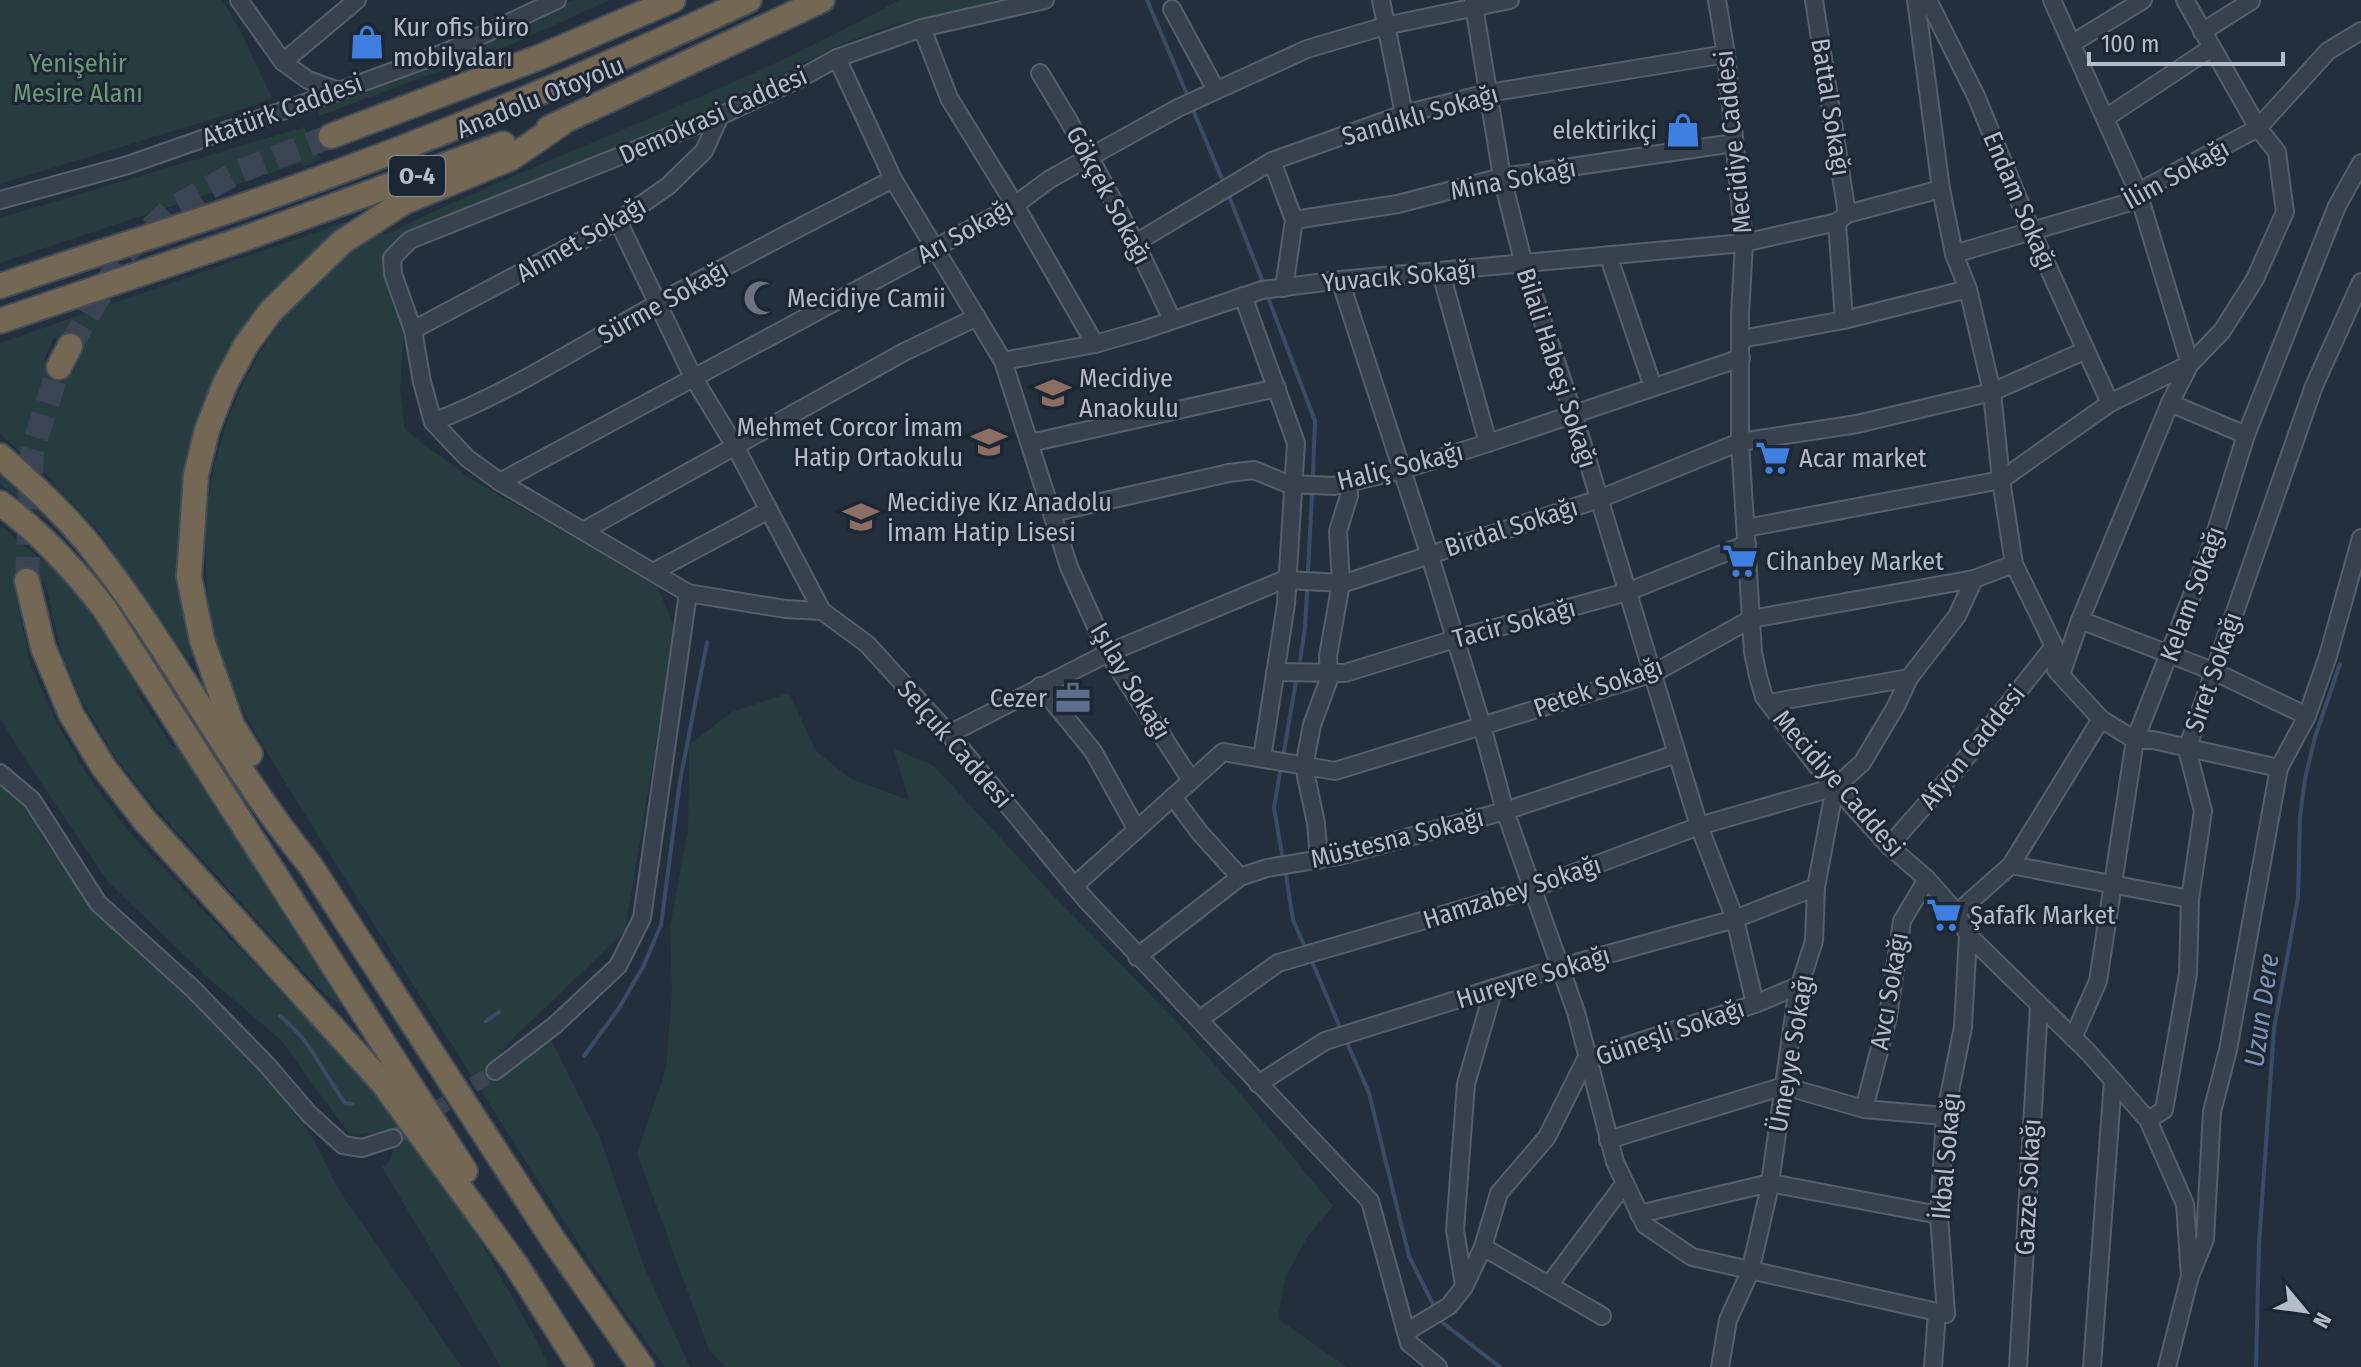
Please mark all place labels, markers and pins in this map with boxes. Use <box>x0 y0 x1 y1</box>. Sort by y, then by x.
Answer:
place label: Kur ofis büro mobilyaları <box>393 12 529 73</box>
shop icon: Kur ofis büro mobilyaları <box>348 23 386 61</box>
shop icon: elektirikçi <box>1664 111 1702 149</box>
place label: elektirikçi <box>1552 115 1657 146</box>
mosque icon: Mecidiye Camii <box>742 279 780 317</box>
place label: Mecidiye Camii <box>787 283 946 314</box>
place label: Mecidiye Anaokulu <box>1079 363 1179 424</box>
school or university icon: Mecidiye Anaokulu <box>1034 374 1072 412</box>
place label: Mehmet Corcor İmam Hatip Ortaokulu <box>737 412 963 473</box>
school or university icon: Mehmet Corcor İmam Hatip Ortaokulu <box>970 423 1008 461</box>
supermarket icon: Acar market <box>1754 439 1792 477</box>
place label: Acar market <box>1799 443 1927 474</box>
place label: Mecidiye Kız Anadolu İmam Hatip Lisesi <box>887 487 1112 548</box>
school or university icon: Mecidiye Kız Anadolu İmam Hatip Lisesi <box>842 498 880 536</box>
supermarket icon: Cihanbey Market <box>1721 542 1759 580</box>
place label: Cihanbey Market <box>1766 546 1944 577</box>
office icon: Cezer <box>1054 679 1092 717</box>
place label: Cezer <box>990 683 1047 714</box>
supermarket icon: Şafafk Market <box>1925 896 1963 934</box>
place label: Şafafk Market <box>1970 900 2116 931</box>

